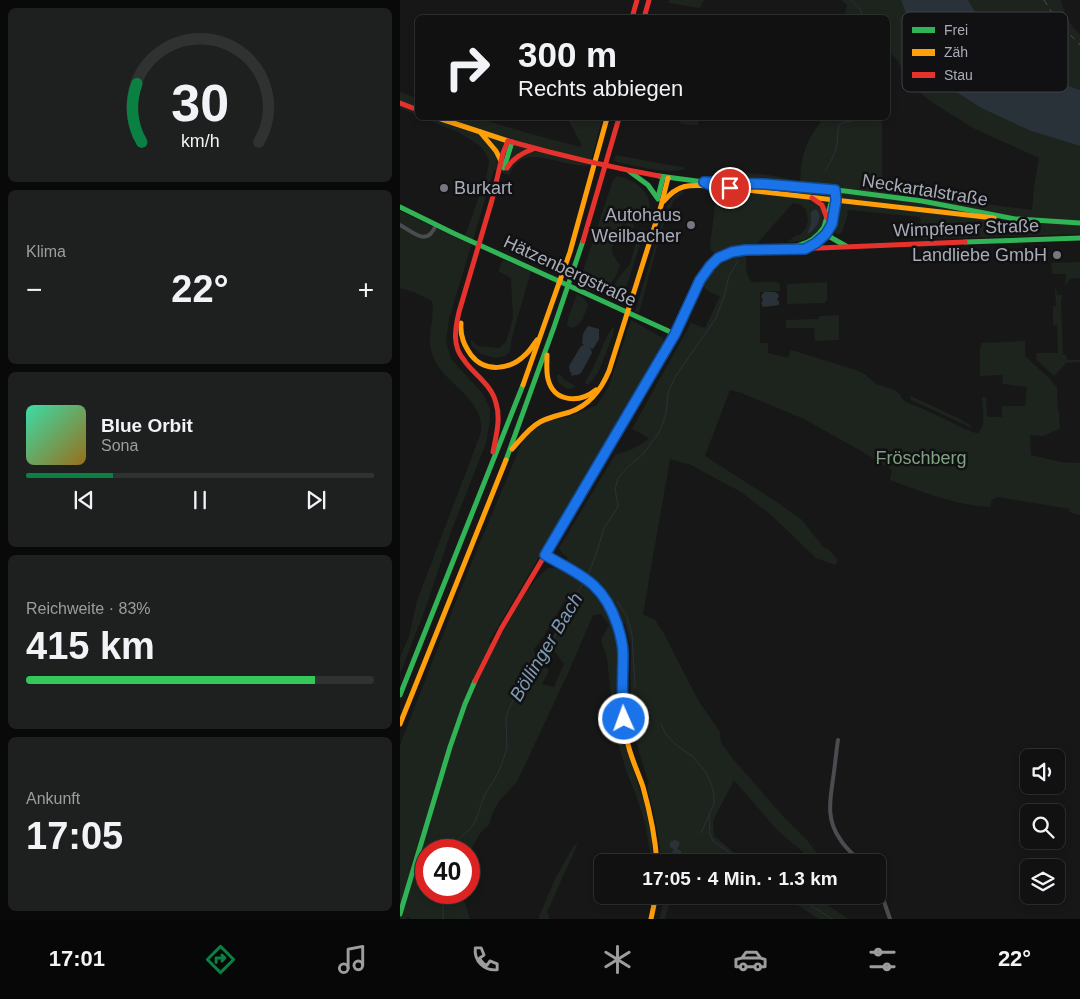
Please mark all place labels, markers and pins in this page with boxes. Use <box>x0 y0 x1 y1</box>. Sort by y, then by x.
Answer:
pin <box>709 167 751 209</box>
place label: Burkart <box>454 178 512 198</box>
marker: Burkart <box>438 182 450 194</box>
place label: Autohaus Weilbacher <box>591 205 681 246</box>
marker: Autohaus Weilbacher <box>685 219 697 231</box>
place label: Landliebe GmbH <box>912 245 1047 265</box>
marker: Landliebe GmbH <box>1051 249 1063 261</box>

